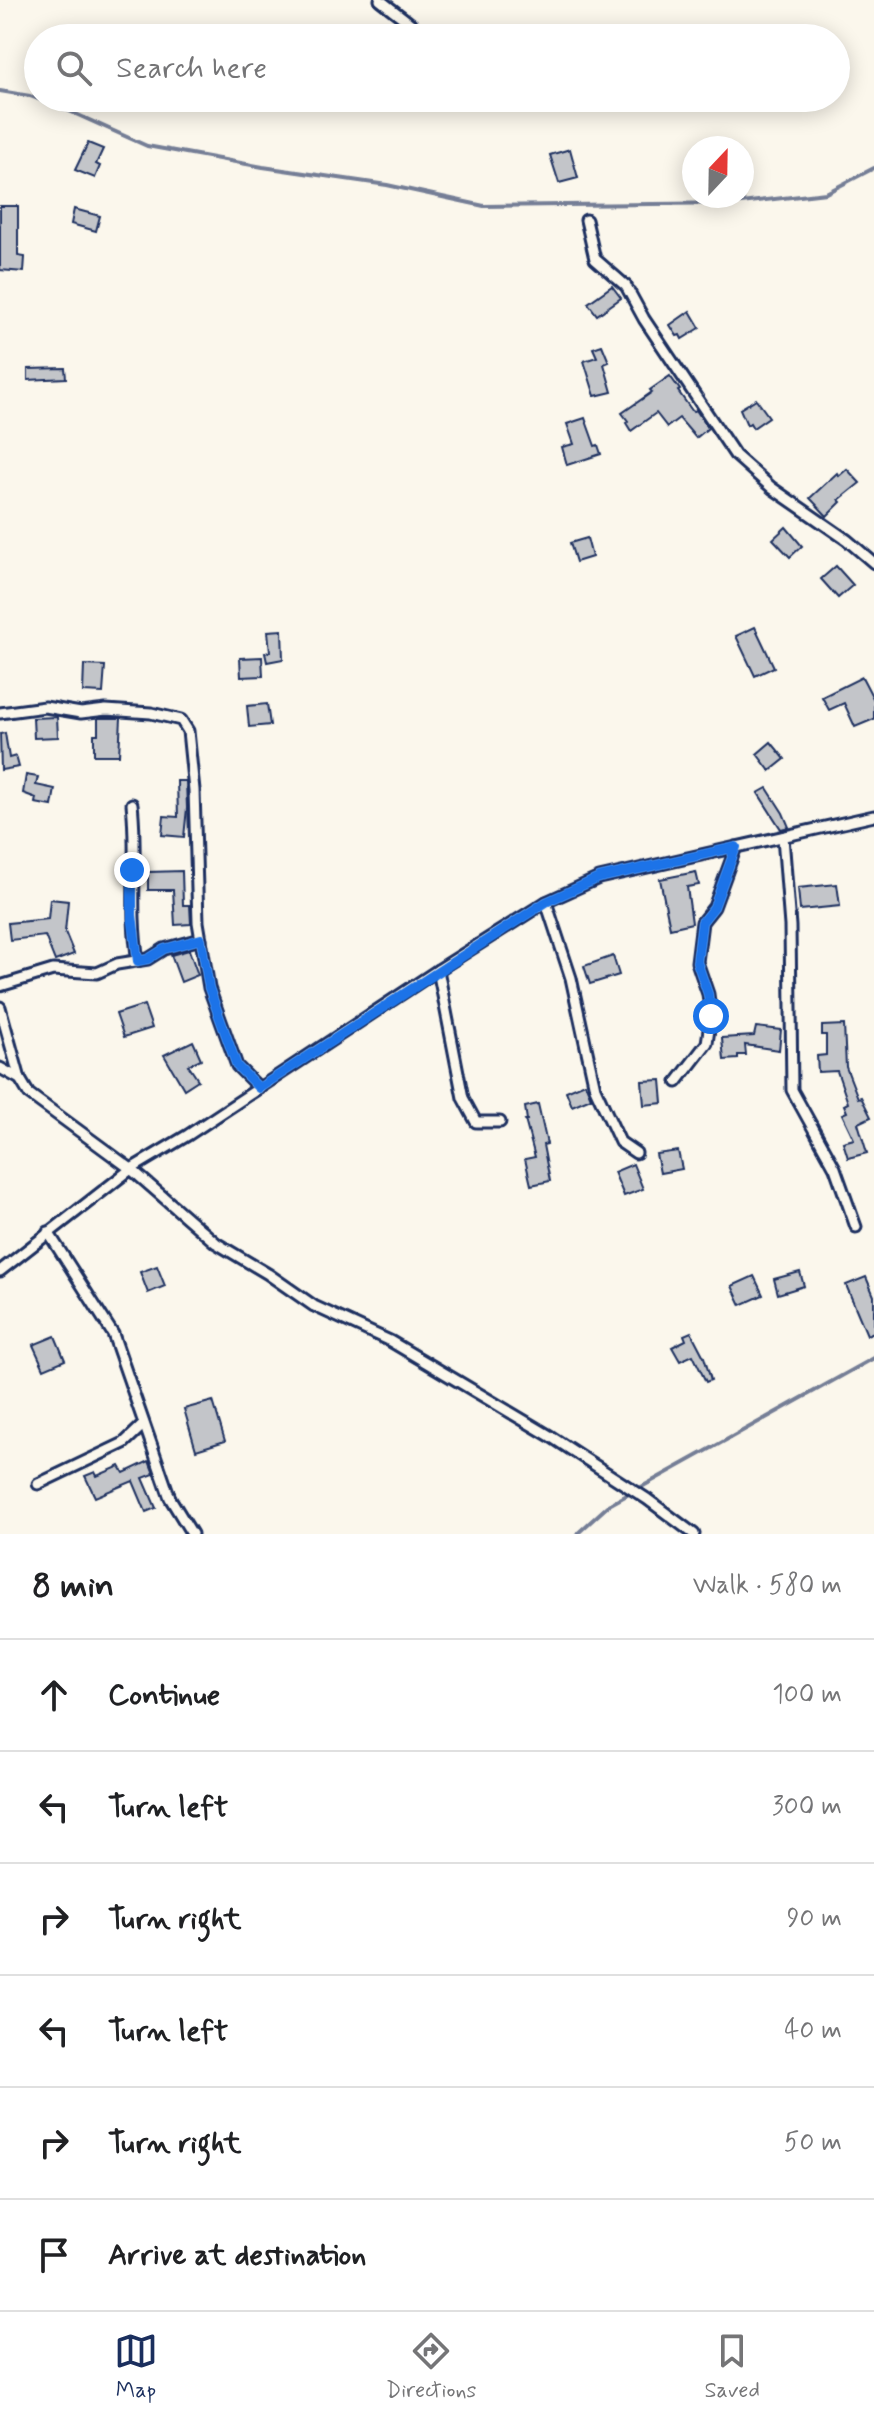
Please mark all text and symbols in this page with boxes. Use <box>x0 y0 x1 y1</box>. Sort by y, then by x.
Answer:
search box <box>24 24 850 112</box>
icon: search <box>52 46 96 90</box>
text: Search here <box>116 49 267 88</box>
north arrow <box>682 136 754 208</box>
route end <box>114 852 150 888</box>
route start <box>693 998 729 1034</box>
text: 8 min <box>32 1564 114 1609</box>
text: Walk · 580 m <box>693 1569 842 1603</box>
icon: ahead <box>32 1673 76 1717</box>
text: Continue <box>108 1676 220 1715</box>
text: 100 m <box>772 1678 842 1712</box>
icon: left <box>32 1785 76 1829</box>
text: Turn left <box>108 1788 228 1827</box>
text: 300 m <box>772 1790 842 1824</box>
icon: right <box>32 1897 76 1941</box>
text: Turn right <box>108 1900 241 1939</box>
text: 90 m <box>787 1902 842 1936</box>
icon: left <box>32 2009 76 2053</box>
text: Turn left <box>108 2012 228 2051</box>
text: 40 m <box>784 2014 842 2048</box>
icon: right <box>32 2121 76 2165</box>
text: Turn right <box>108 2124 241 2163</box>
text: 50 m <box>784 2126 842 2160</box>
icon: arrive <box>32 2233 76 2277</box>
text: Arrive at destination <box>108 2236 366 2275</box>
tab: Map <box>114 2329 158 2405</box>
tab: Directions <box>386 2329 476 2405</box>
tab: Saved <box>704 2329 760 2405</box>

